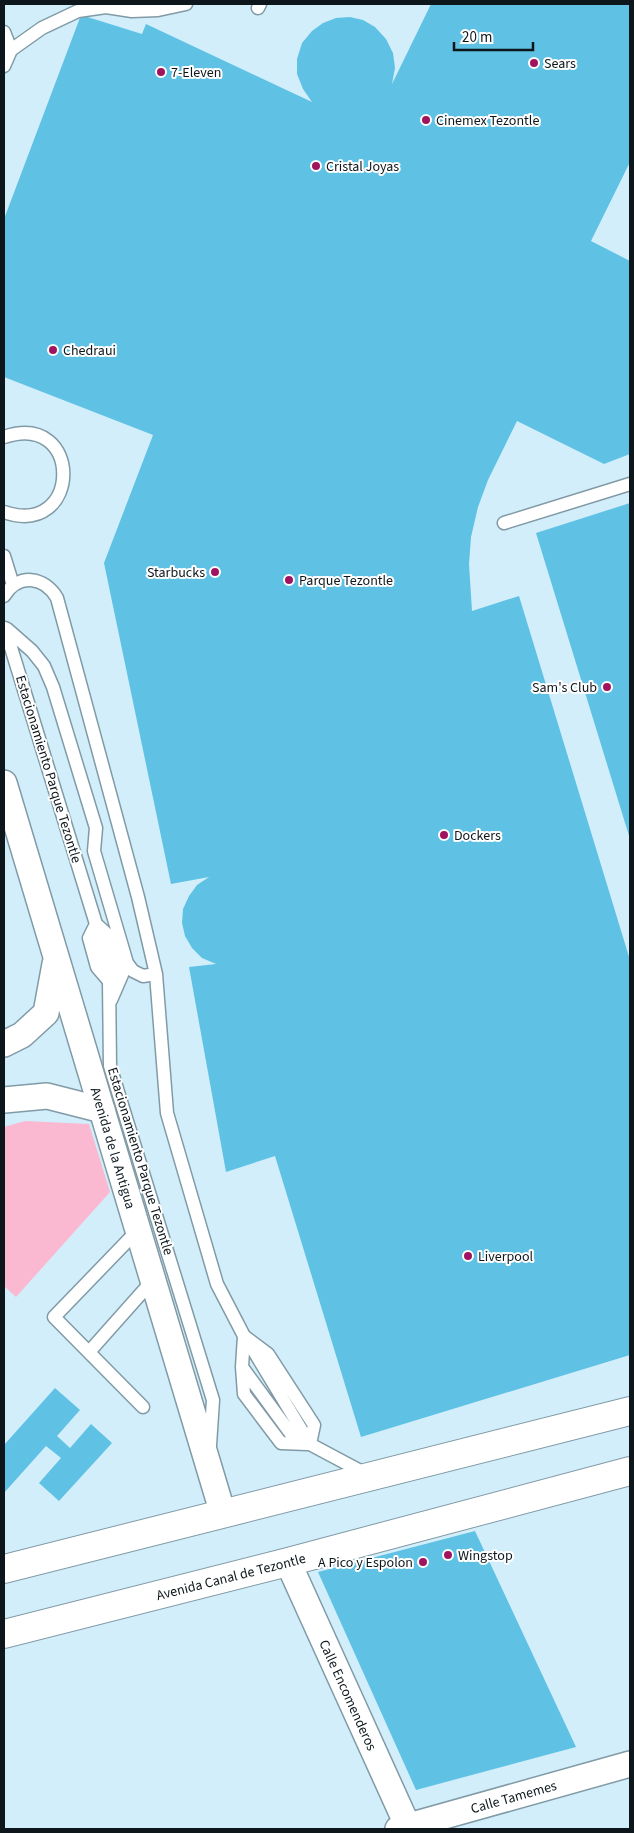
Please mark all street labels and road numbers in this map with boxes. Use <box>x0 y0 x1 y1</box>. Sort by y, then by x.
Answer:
street label: Estacionamiento Parque Tezontle <box>10 673 86 866</box>
street label: Estacionamiento Parque Tezontle <box>102 1065 178 1258</box>
street label: Avenida de la Antigua <box>85 1085 140 1211</box>
street label: Avenida Canal de Tezontle <box>154 1549 308 1606</box>
street label: Calle Encomenderos <box>314 1637 381 1754</box>
street label: Calle Tamemes <box>468 1776 559 1819</box>

